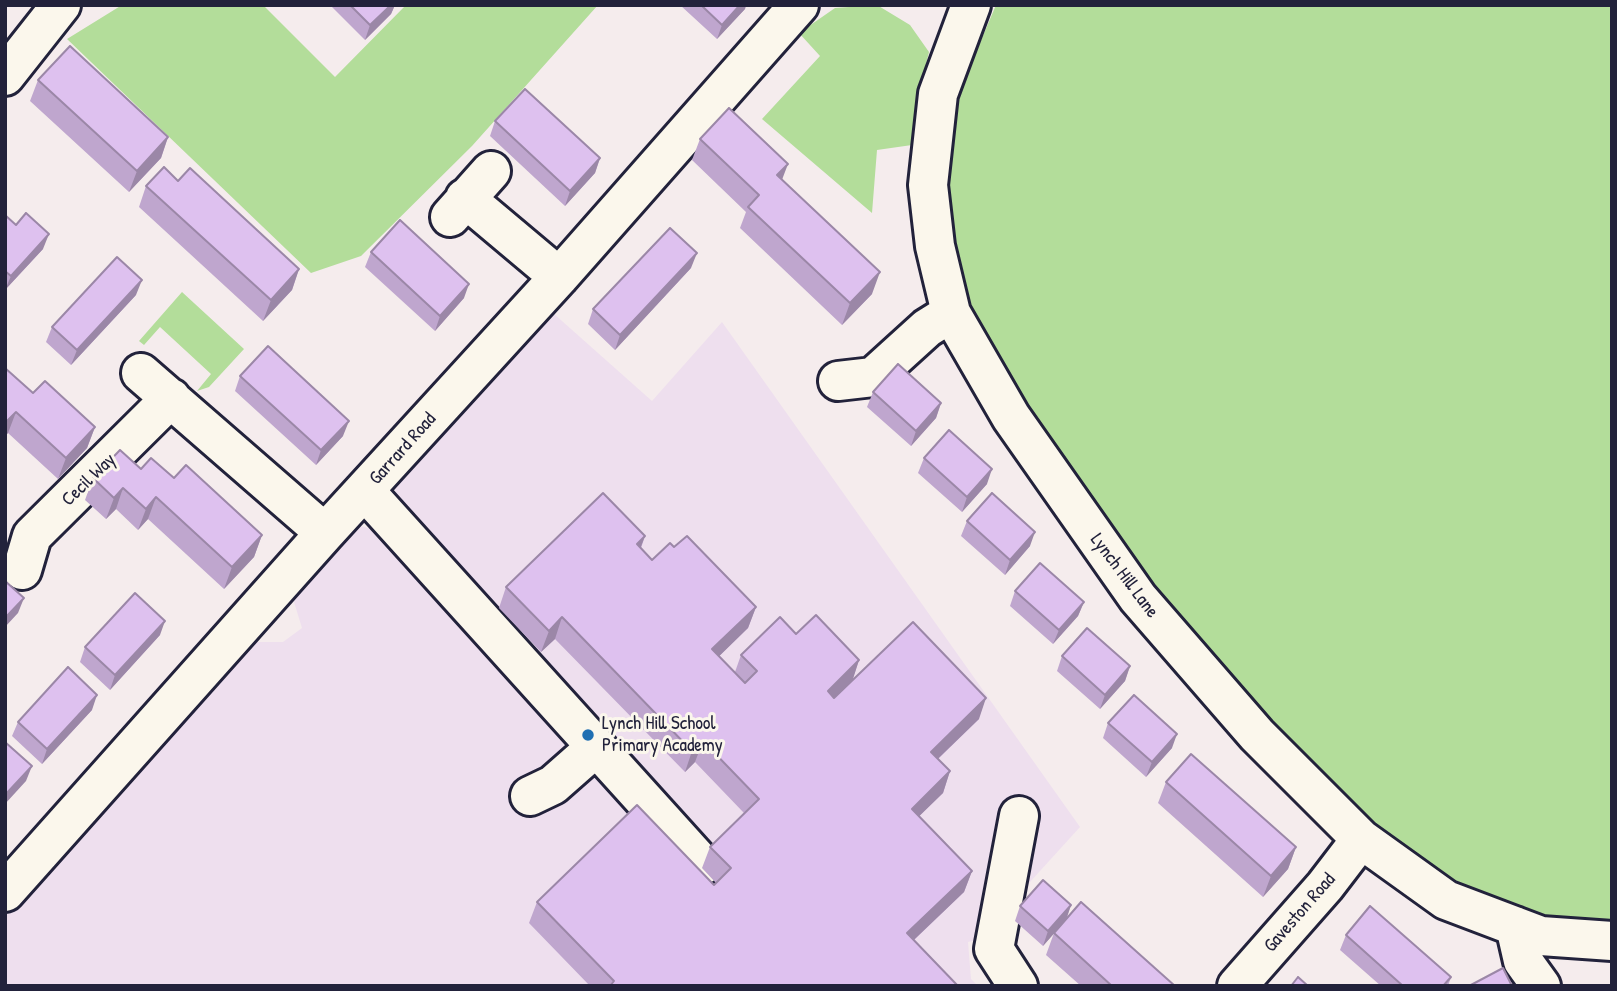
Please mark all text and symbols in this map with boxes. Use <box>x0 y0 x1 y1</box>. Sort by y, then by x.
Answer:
street label: Garrard Road <box>365 408 441 490</box>
street label: Cecil Way <box>57 449 121 511</box>
street label: Lynch Hill Lane <box>1085 529 1163 623</box>
place label: Lynch Hill School Primary Academy <box>602 713 723 757</box>
marker: Lynch Hill School Primary Academy <box>580 727 596 743</box>
street label: Gaveston Road <box>1259 869 1341 957</box>

